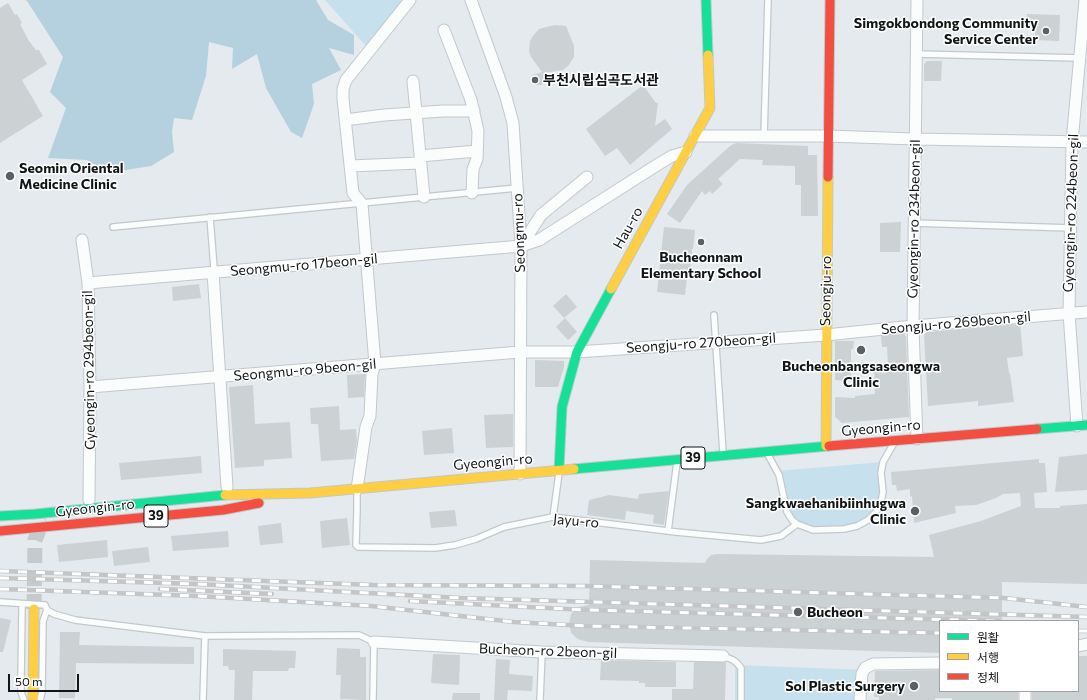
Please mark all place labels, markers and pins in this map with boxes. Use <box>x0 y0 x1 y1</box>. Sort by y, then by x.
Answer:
place label: Simgokbondong Community Service Center <box>854 15 1038 48</box>
marker: Simgokbondong Community Service Center <box>1041 26 1051 36</box>
place label: 부천시립심곡도서관 <box>543 72 659 88</box>
marker: 부천시립심곡도서관 <box>530 75 540 85</box>
place label: Seomin Oriental Medicine Clinic <box>19 160 124 192</box>
marker: Seomin Oriental Medicine Clinic <box>4 170 16 182</box>
marker: Bucheonnam Elementary School <box>696 237 706 247</box>
place label: Bucheonnam Elementary School <box>641 249 761 282</box>
marker: Bucheonbangsaseongwa Clinic <box>855 344 867 356</box>
place label: Bucheonbangsaseongwa Clinic <box>782 358 940 390</box>
place label: Sangkwaehanibiinhugwa Clinic <box>746 495 906 528</box>
marker: Sangkwaehanibiinhugwa Clinic <box>909 505 921 517</box>
place label: Bucheon <box>807 604 863 620</box>
marker: Bucheon <box>792 606 804 618</box>
place label: Sol Plastic Surgery <box>785 678 905 694</box>
marker: Sol Plastic Surgery <box>908 680 920 692</box>

